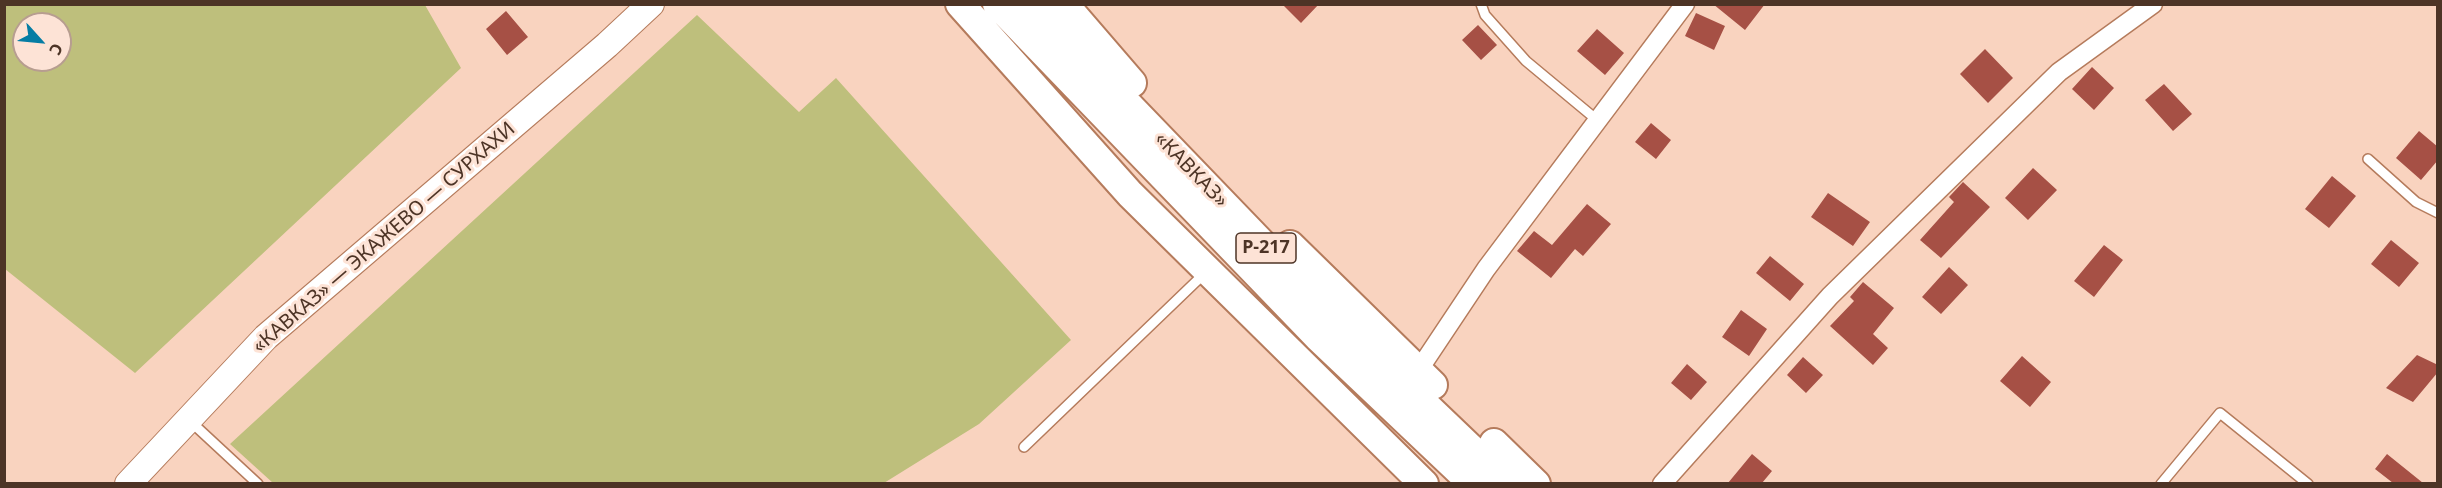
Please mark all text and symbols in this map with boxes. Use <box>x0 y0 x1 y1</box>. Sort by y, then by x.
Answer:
north arrow <box>12 12 72 72</box>
text: С <box>44 40 68 59</box>
street label: «КАВКАЗ» — ЭКАЖЕВО — СУРХАХИ <box>248 117 520 359</box>
street label: «КАВКАЗ» <box>1149 127 1233 213</box>
road number: Р-217 <box>1236 233 1296 263</box>

